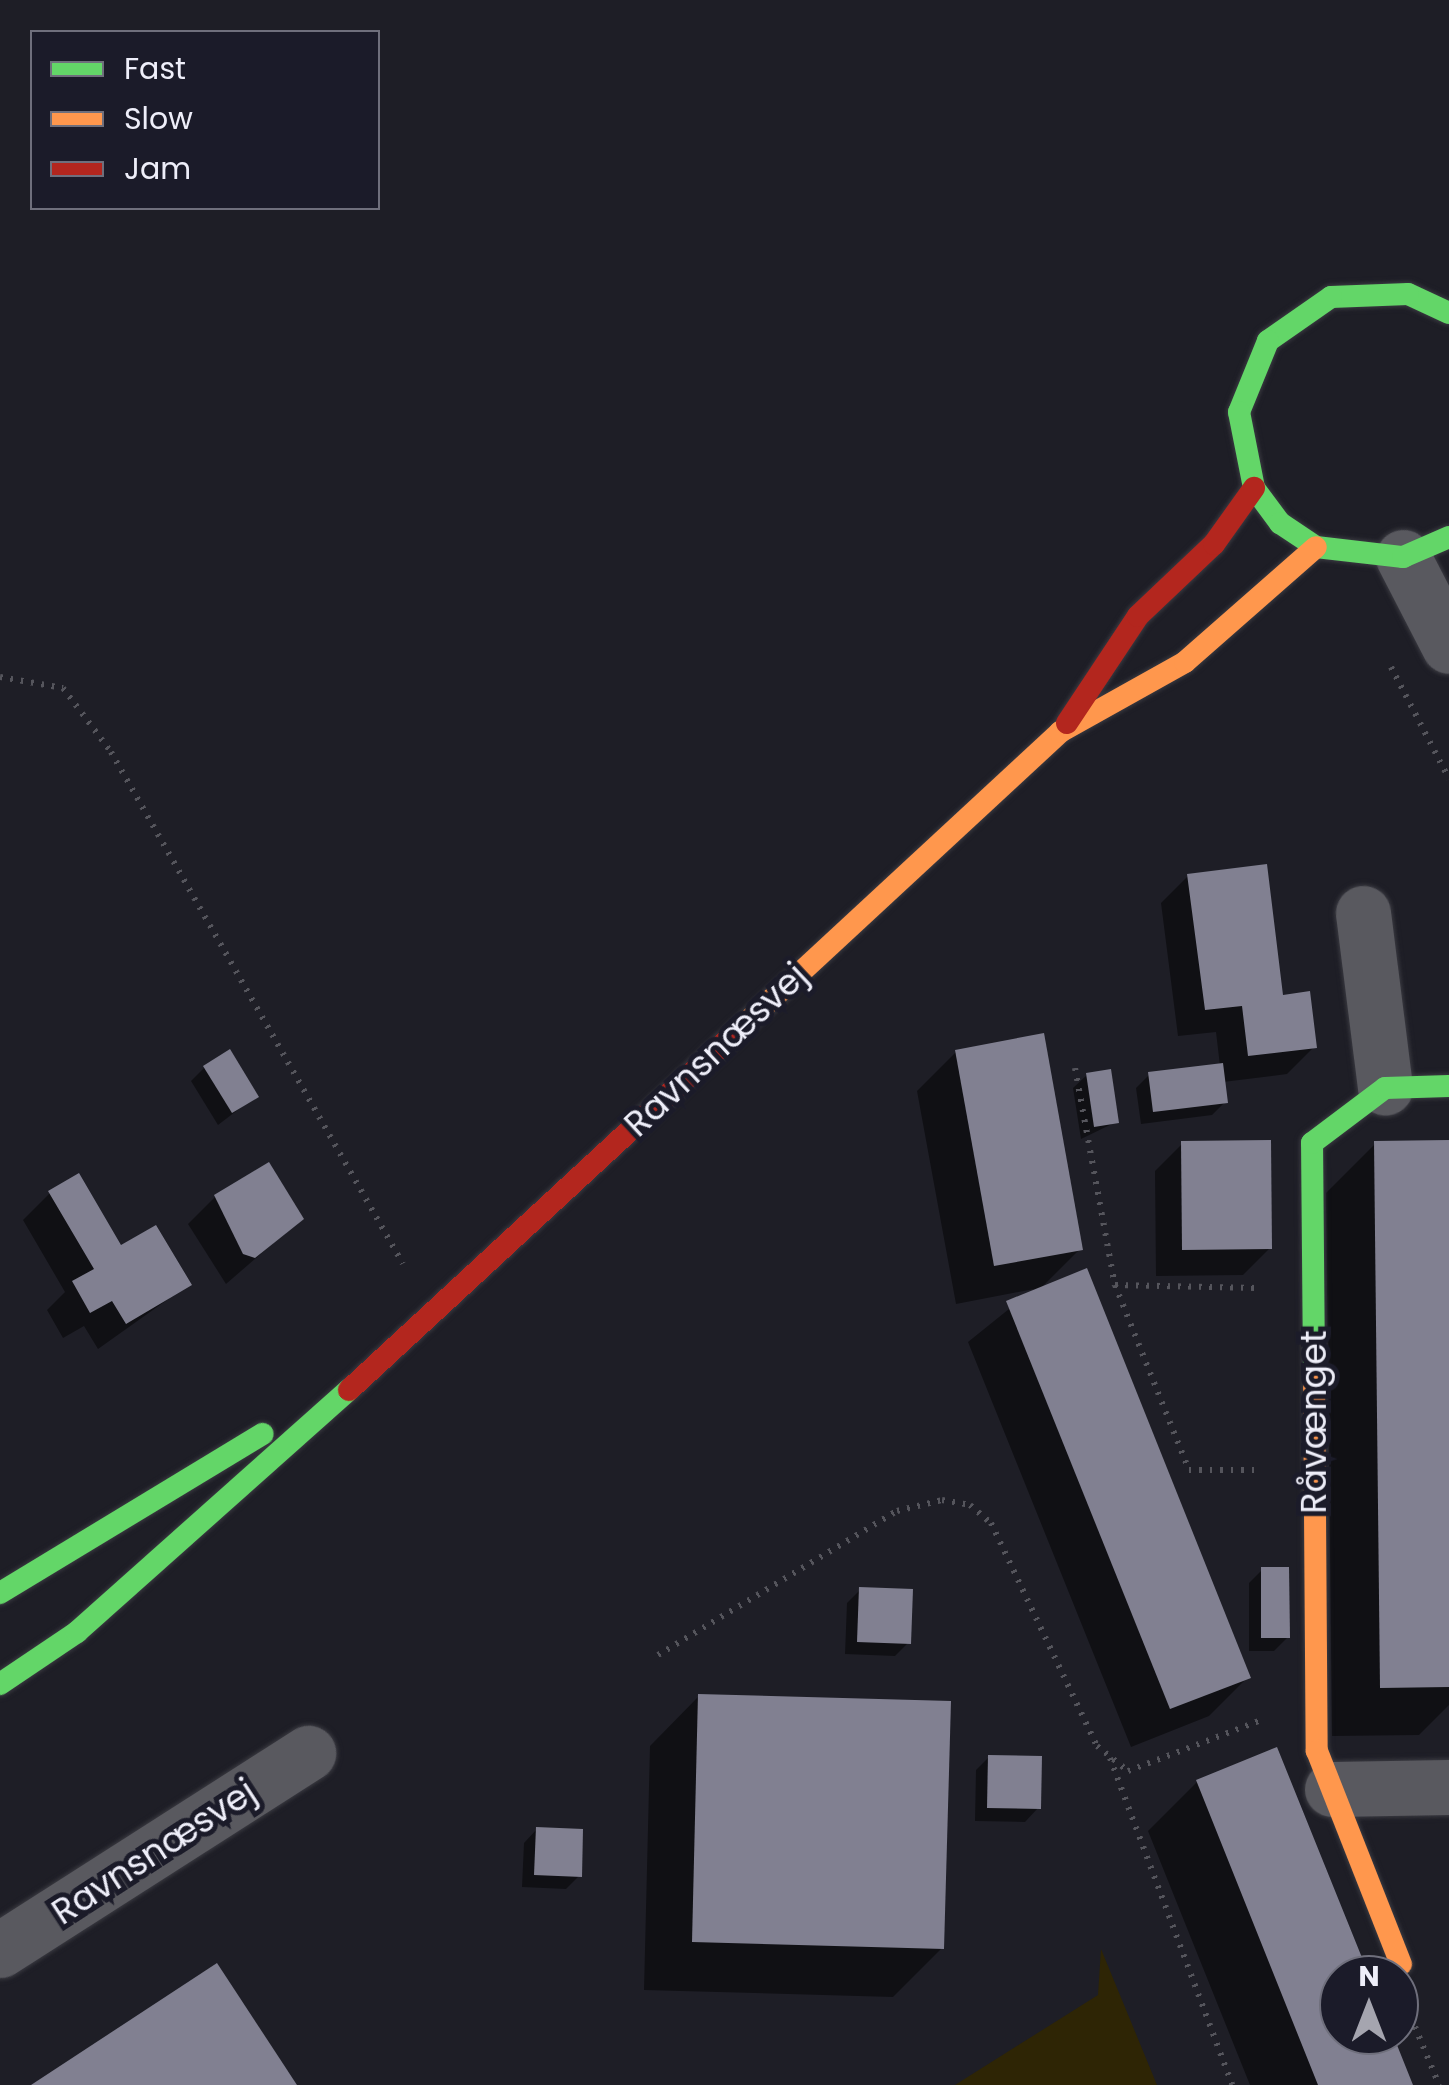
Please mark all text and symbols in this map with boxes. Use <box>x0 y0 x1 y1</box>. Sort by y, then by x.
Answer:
legend <box>30 30 380 210</box>
text: Fast <box>124 47 186 90</box>
text: Slow <box>124 97 193 140</box>
text: Jam <box>124 147 191 190</box>
street label: Ravnsnæsvej <box>616 955 816 1145</box>
street label: Råvænget <box>1293 1330 1335 1514</box>
street label: Ravnsnæsvej <box>44 1771 264 1933</box>
north arrow <box>1319 1955 1419 2055</box>
text: N <box>1358 1957 1380 1996</box>

